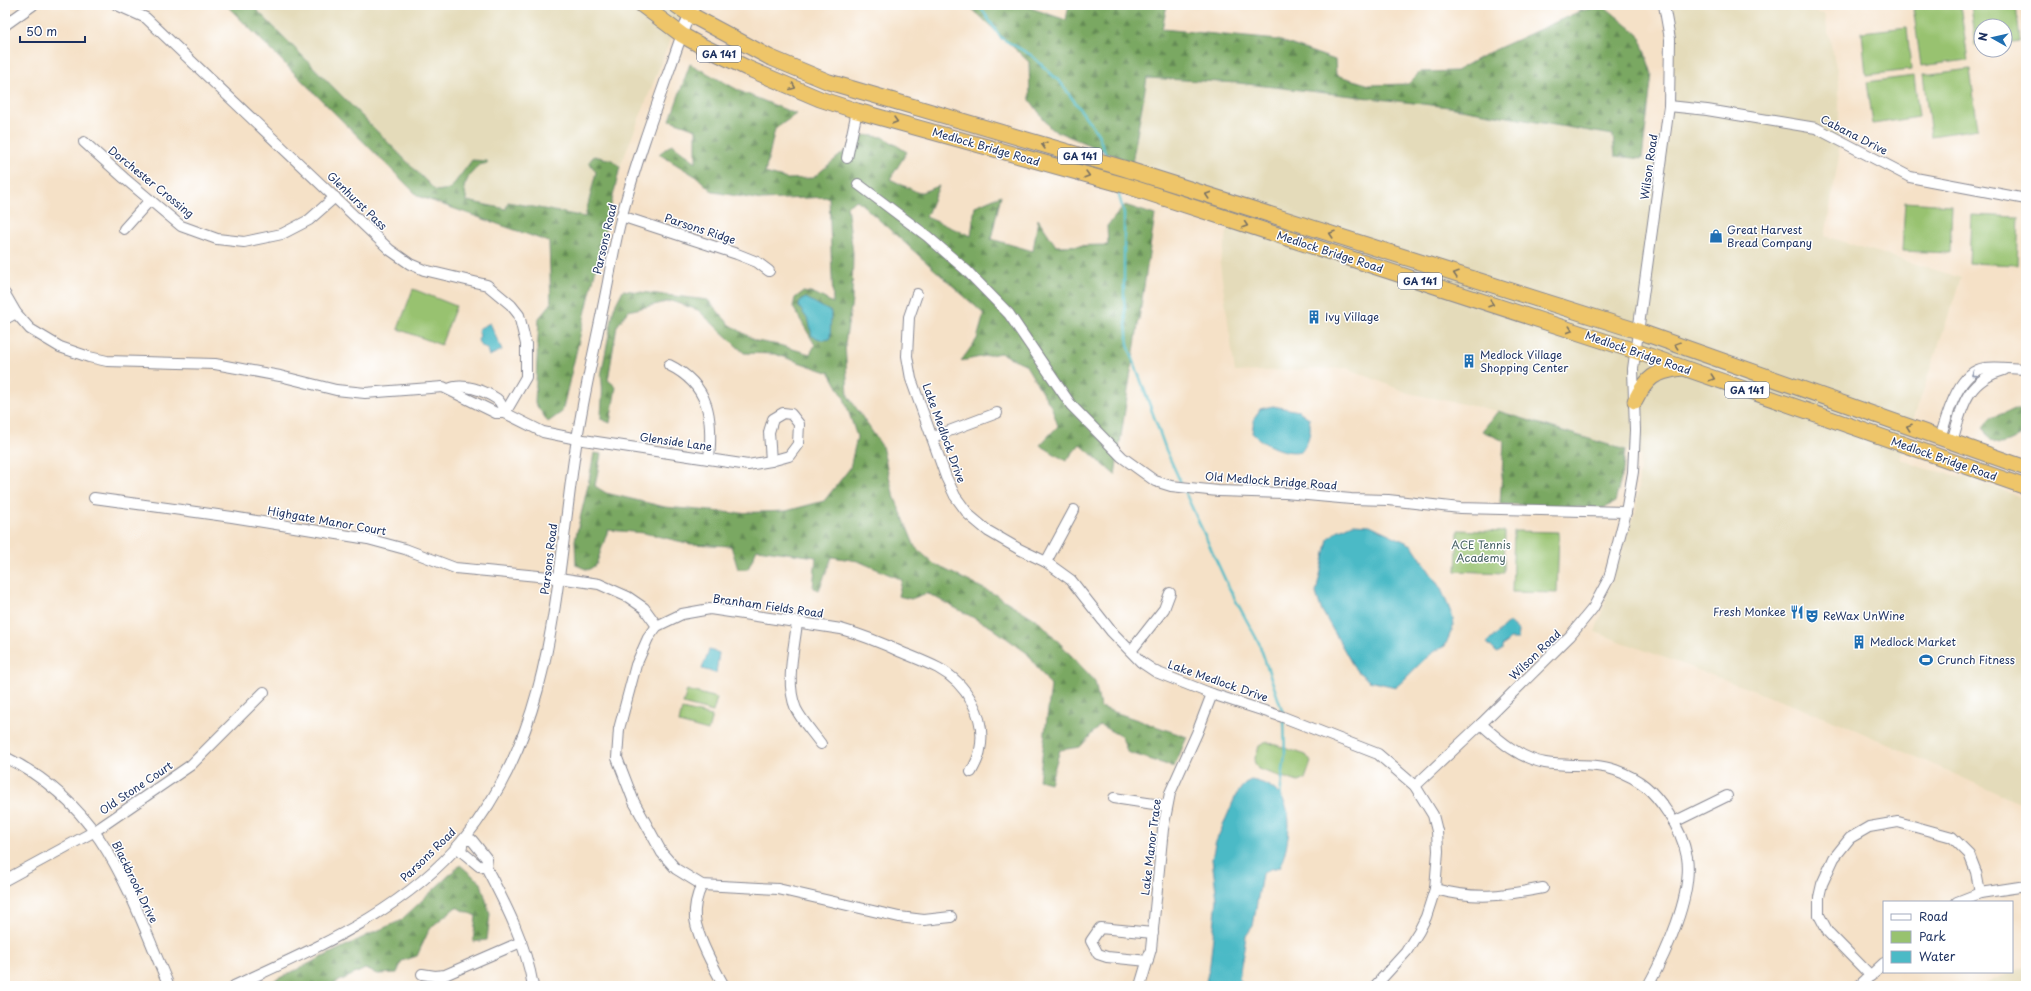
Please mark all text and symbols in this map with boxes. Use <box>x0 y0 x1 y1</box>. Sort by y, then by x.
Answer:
scale bar <box>20 18 85 44</box>
north arrow <box>1973 18 2013 58</box>
text: 50 m <box>26 22 57 40</box>
text: N <box>1974 31 1992 42</box>
road number: GA 141 <box>697 46 741 62</box>
one-way arrow <box>788 82 796 90</box>
street label: Cabana Drive <box>1818 110 1891 159</box>
one-way arrow <box>891 116 898 125</box>
street label: Medlock Bridge Road <box>930 123 1042 170</box>
street label: Wilson Road <box>1635 133 1662 201</box>
one-way arrow <box>1040 141 1047 150</box>
street label: Dorchester Crossing <box>105 142 198 222</box>
road number: GA 141 <box>1058 148 1102 164</box>
street label: Glenhurst Pass <box>323 167 391 234</box>
one-way arrow <box>1083 170 1090 179</box>
one-way arrow <box>1205 191 1212 200</box>
street label: Parsons Road <box>588 202 621 276</box>
street label: Parsons Ridge <box>662 209 738 248</box>
one-way arrow <box>1241 220 1248 229</box>
place label: Great Harvest Bread Company <box>1727 221 1812 251</box>
street label: Medlock Bridge Road <box>1275 226 1386 277</box>
shop icon: Great Harvest Bread Company <box>1708 228 1724 244</box>
one-way arrow <box>1329 230 1336 239</box>
one-way arrow <box>1453 270 1460 278</box>
road number: GA 141 <box>1398 273 1442 289</box>
one-way arrow <box>1487 299 1494 308</box>
place label: Ivy Village <box>1325 308 1379 325</box>
building icon: Ivy Village <box>1306 309 1322 325</box>
one-way arrow <box>1566 325 1573 334</box>
street label: Medlock Bridge Road <box>1583 326 1693 379</box>
one-way arrow <box>1673 341 1680 349</box>
place label: Medlock Village Shopping Center <box>1480 346 1569 376</box>
building icon: Medlock Village Shopping Center <box>1461 353 1477 369</box>
one-way arrow <box>1971 369 1978 376</box>
one-way arrow <box>1708 373 1715 381</box>
street label: Lake Medlock Drive <box>919 381 970 485</box>
road number: GA 141 <box>1725 382 1769 398</box>
one-way arrow <box>1906 423 1913 432</box>
street label: Glenside Lane <box>639 428 714 455</box>
street label: Medlock Bridge Road <box>1889 432 1999 485</box>
street label: Old Medlock Bridge Road <box>1204 467 1338 494</box>
street label: Highgate Manor Court <box>266 502 388 539</box>
street label: Parsons Road <box>536 522 561 596</box>
park label: ACE Tennis Academy <box>1451 536 1511 566</box>
street label: Branham Fields Road <box>712 589 825 622</box>
place label: Fresh Monkee <box>1713 603 1786 620</box>
restaurant icon: Fresh Monkee <box>1789 604 1805 620</box>
place label: ReWax UnWine <box>1823 607 1905 624</box>
theatre icon: ReWax UnWine <box>1804 608 1820 624</box>
street label: Wilson Road <box>1505 626 1564 684</box>
place label: Medlock Market <box>1870 633 1957 650</box>
building icon: Medlock Market <box>1851 634 1867 650</box>
place label: Crunch Fitness <box>1937 651 2015 668</box>
sports icon: Crunch Fitness <box>1918 652 1934 668</box>
street label: Lake Medlock Drive <box>1166 655 1271 706</box>
street label: Old Stone Court <box>96 756 176 818</box>
street label: Lake Manor Trace <box>1136 798 1165 896</box>
street label: Parsons Road <box>396 824 459 886</box>
street label: Blackbrook Drive <box>108 838 163 926</box>
legend <box>1883 901 2013 973</box>
text: Road <box>1919 907 1948 925</box>
text: Park <box>1919 927 1946 945</box>
text: Water <box>1919 947 1956 965</box>

